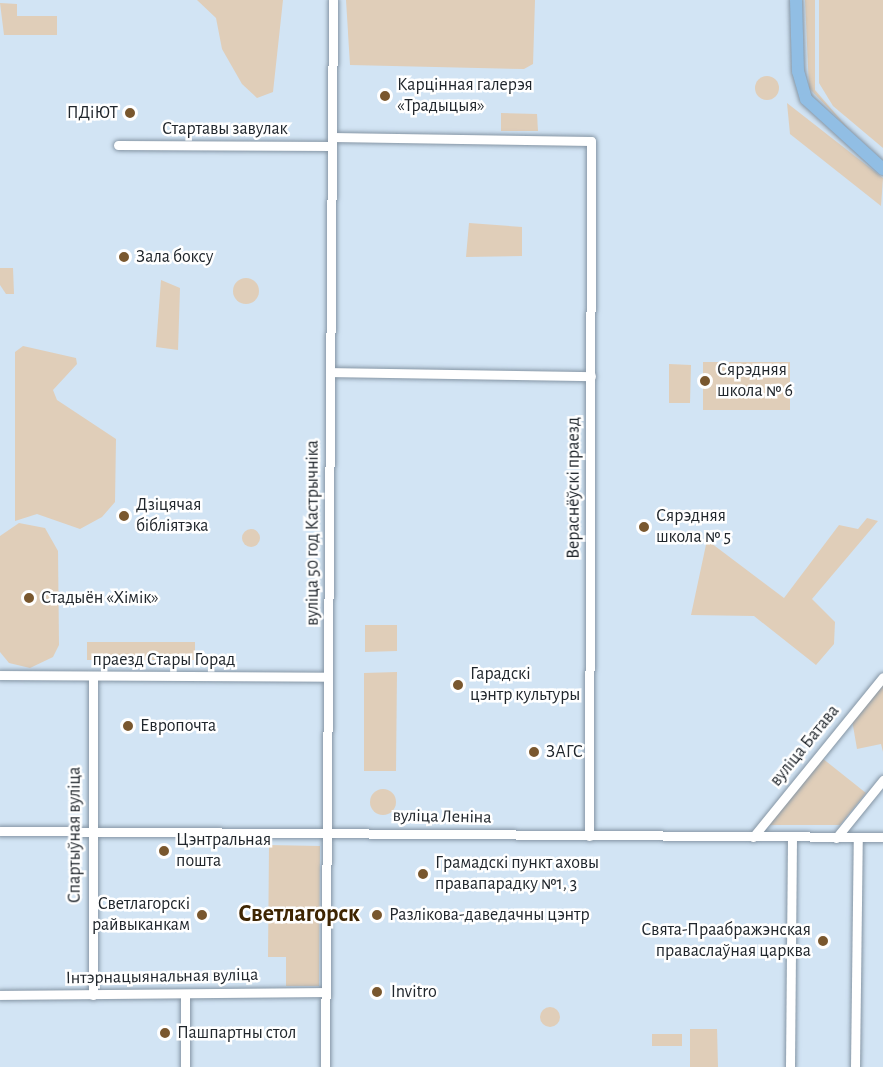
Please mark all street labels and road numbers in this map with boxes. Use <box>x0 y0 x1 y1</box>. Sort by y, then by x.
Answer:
street label: Стартавы завулак <box>162 118 288 140</box>
street label: Вераснёўскі праезд <box>563 417 585 559</box>
street label: вуліца 50 год Кастрычніка <box>302 440 324 626</box>
street label: праезд Стары Горад <box>93 649 235 671</box>
street label: вуліца Батава <box>766 701 844 791</box>
street label: Спартыўная вуліца <box>64 767 86 903</box>
street label: вуліца Леніна <box>392 805 492 829</box>
street label: Інтэрнацыянальная вуліца <box>65 965 259 989</box>

